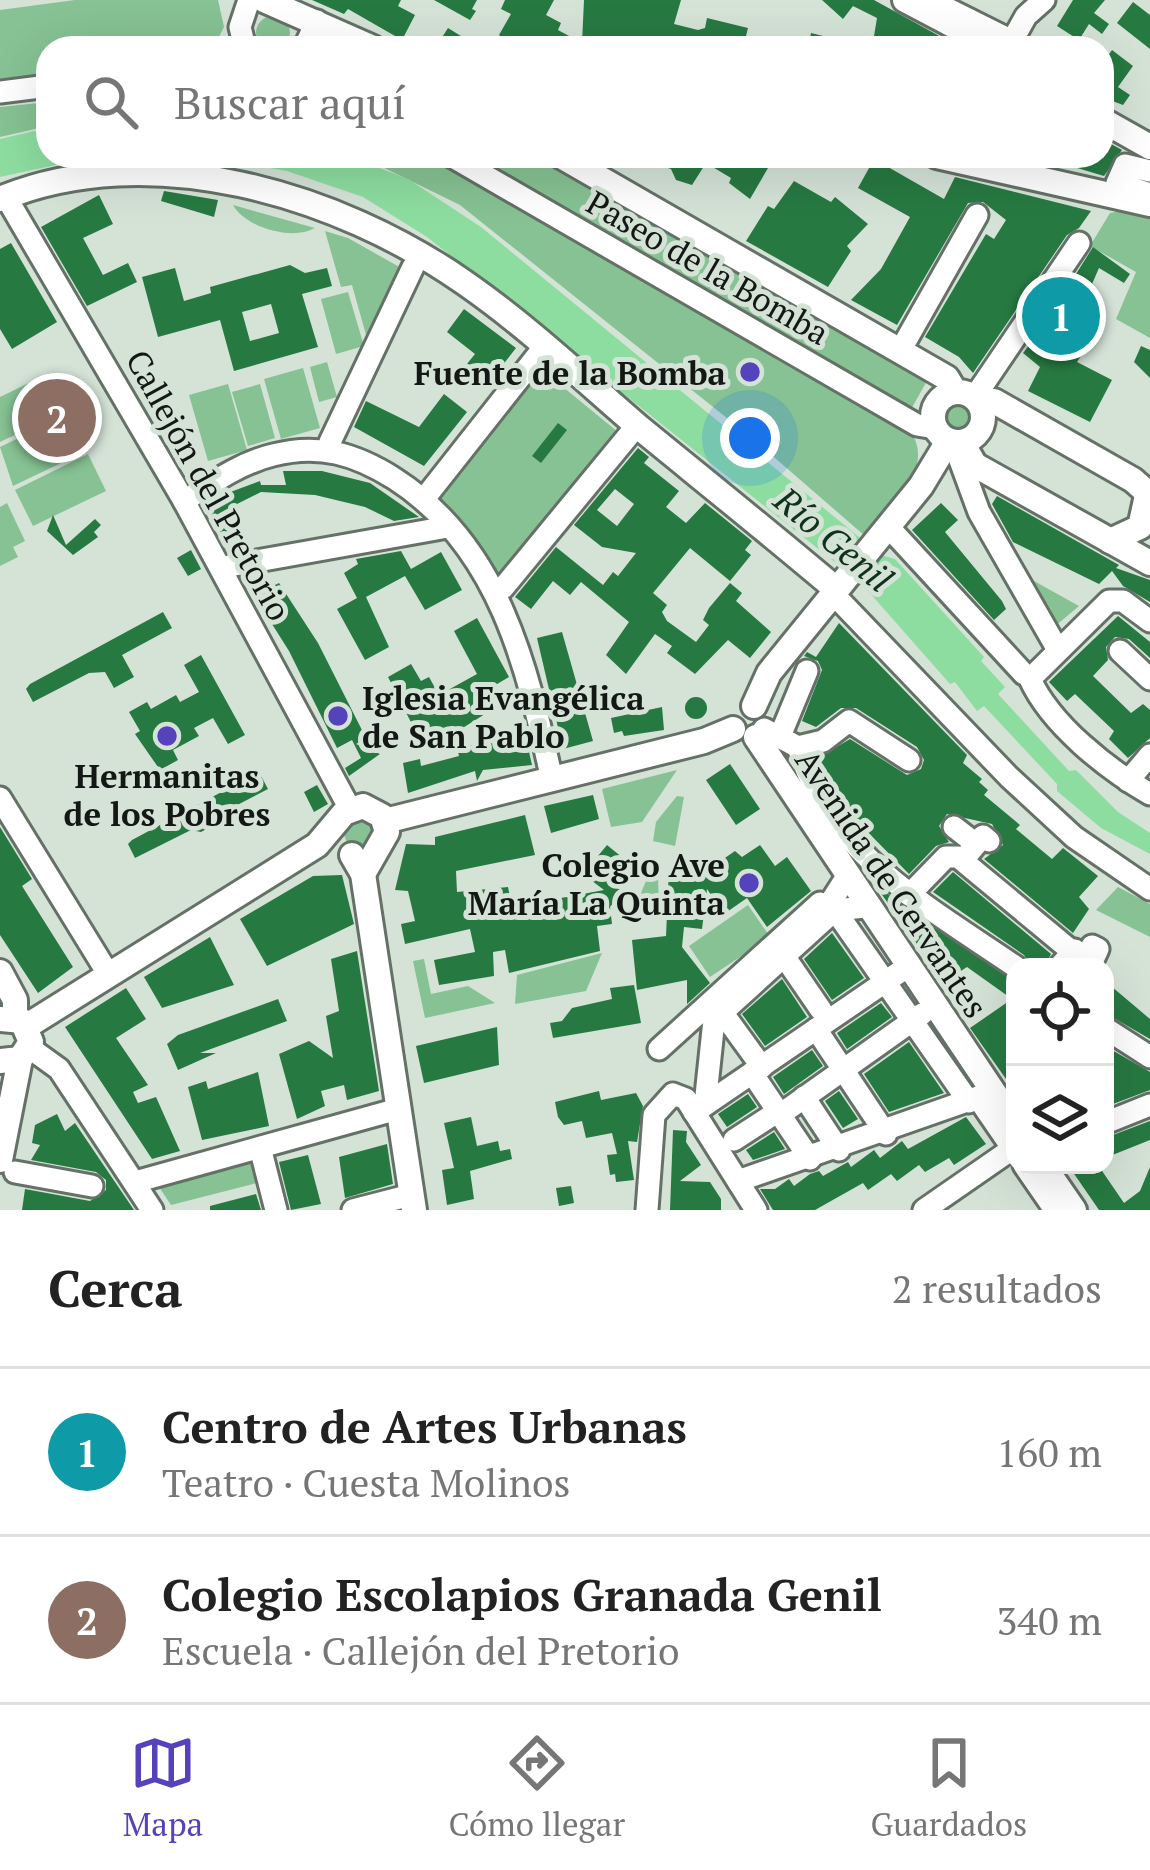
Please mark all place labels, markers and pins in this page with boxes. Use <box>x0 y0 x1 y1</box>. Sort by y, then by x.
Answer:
pin: 1 <box>1022 271 1100 361</box>
place label: Fuente de la Bomba <box>414 351 726 394</box>
marker: Fuente de la Bomba <box>737 359 763 385</box>
pin: 2 <box>18 373 96 463</box>
place label: Iglesia Evangélica de San Pablo <box>362 676 645 757</box>
marker: Iglesia Evangélica de San Pablo <box>325 703 351 729</box>
marker: Hermanitas de los Pobres <box>154 723 180 749</box>
place label: Hermanitas de los Pobres <box>64 754 270 835</box>
place label: Colegio Ave María La Quinta <box>468 843 725 924</box>
marker: Colegio Ave María La Quinta <box>736 870 762 896</box>

